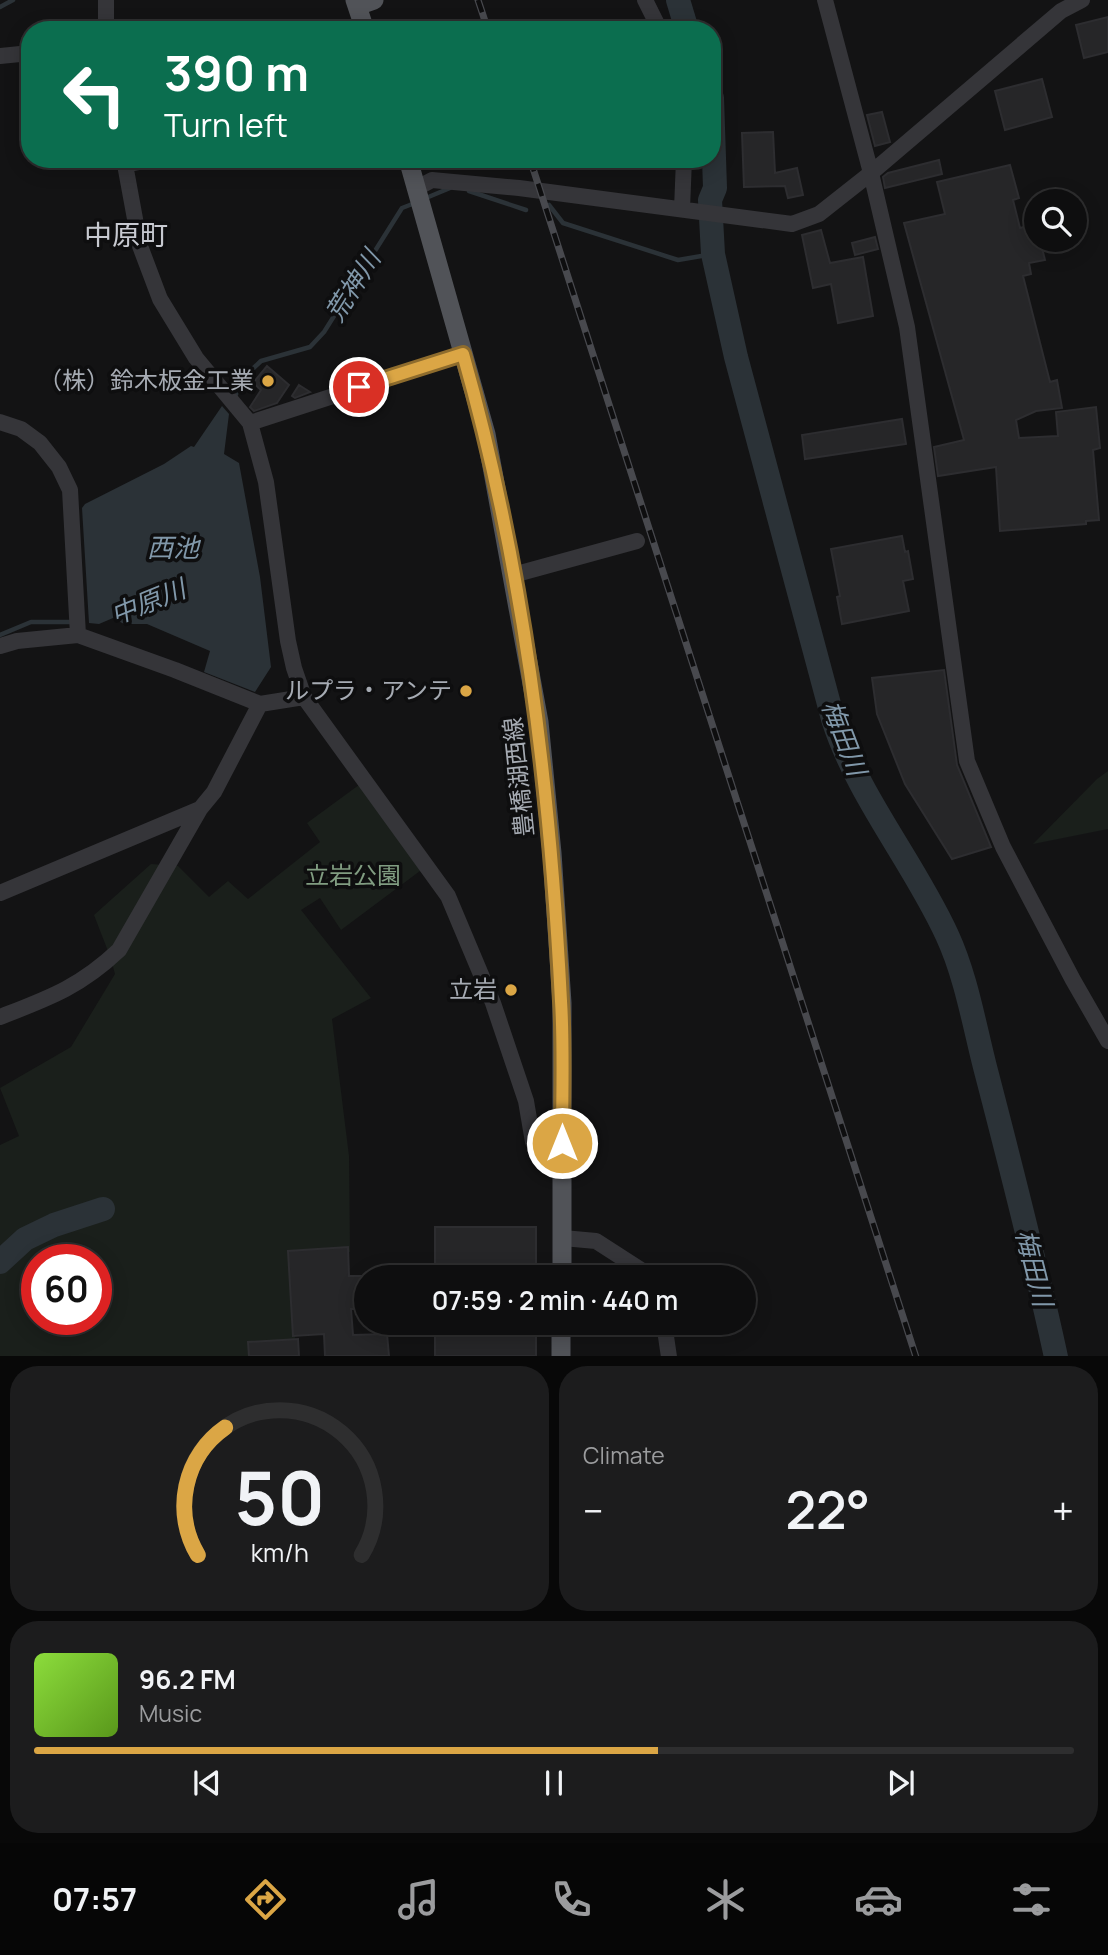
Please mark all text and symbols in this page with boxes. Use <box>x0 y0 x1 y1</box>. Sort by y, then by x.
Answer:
text: 390 m <box>164 39 309 106</box>
icon: left <box>49 49 140 140</box>
text: Turn left <box>164 103 288 147</box>
map controls <box>1024 189 1087 252</box>
button: search <box>1024 189 1087 252</box>
district label: 中原町 <box>84 215 168 253</box>
water label: 荒神川 <box>316 240 390 328</box>
pin <box>329 357 389 417</box>
place label: （株）鈴木板金工業 <box>38 363 254 396</box>
icon: arrive <box>340 368 378 406</box>
marker: （株）鈴木板金工業 <box>260 373 276 389</box>
water label: 西池 <box>147 529 202 565</box>
water label: 中原川 <box>105 569 193 632</box>
place label: ルプラ・アンテ <box>285 673 452 706</box>
marker: ルプラ・アンテ <box>458 683 474 699</box>
water label: 梅田川 <box>814 695 877 783</box>
street label: 豊橋湖西線 <box>495 716 540 839</box>
park label: 立岩公園 <box>305 858 401 891</box>
place label: 立岩 <box>449 972 497 1005</box>
marker: 立岩 <box>503 982 519 998</box>
position arrow <box>525 1106 599 1180</box>
water label: 梅田川 <box>1008 1226 1063 1313</box>
speed limit sign: 60 <box>21 1244 112 1335</box>
text: 07:59 · 2 min · 440 m <box>432 1282 678 1318</box>
text: Climate <box>583 1439 665 1471</box>
text: 50 <box>234 1447 325 1547</box>
text: 22° <box>786 1474 870 1545</box>
text: − <box>583 1484 604 1536</box>
text: + <box>1052 1484 1074 1536</box>
text: km/h <box>250 1534 309 1569</box>
text: 96.2 FM <box>139 1661 236 1697</box>
text: Music <box>139 1697 202 1729</box>
icon: previous <box>188 1764 226 1802</box>
icon: pause <box>535 1764 573 1802</box>
icon: next <box>882 1764 920 1802</box>
icon: directions <box>241 1875 290 1924</box>
icon: music <box>394 1875 443 1924</box>
icon: phone <box>547 1875 596 1924</box>
icon: climate <box>701 1875 750 1924</box>
icon: car <box>854 1875 903 1924</box>
icon: filters <box>1007 1875 1056 1924</box>
text: 07:57 <box>52 1877 137 1921</box>

